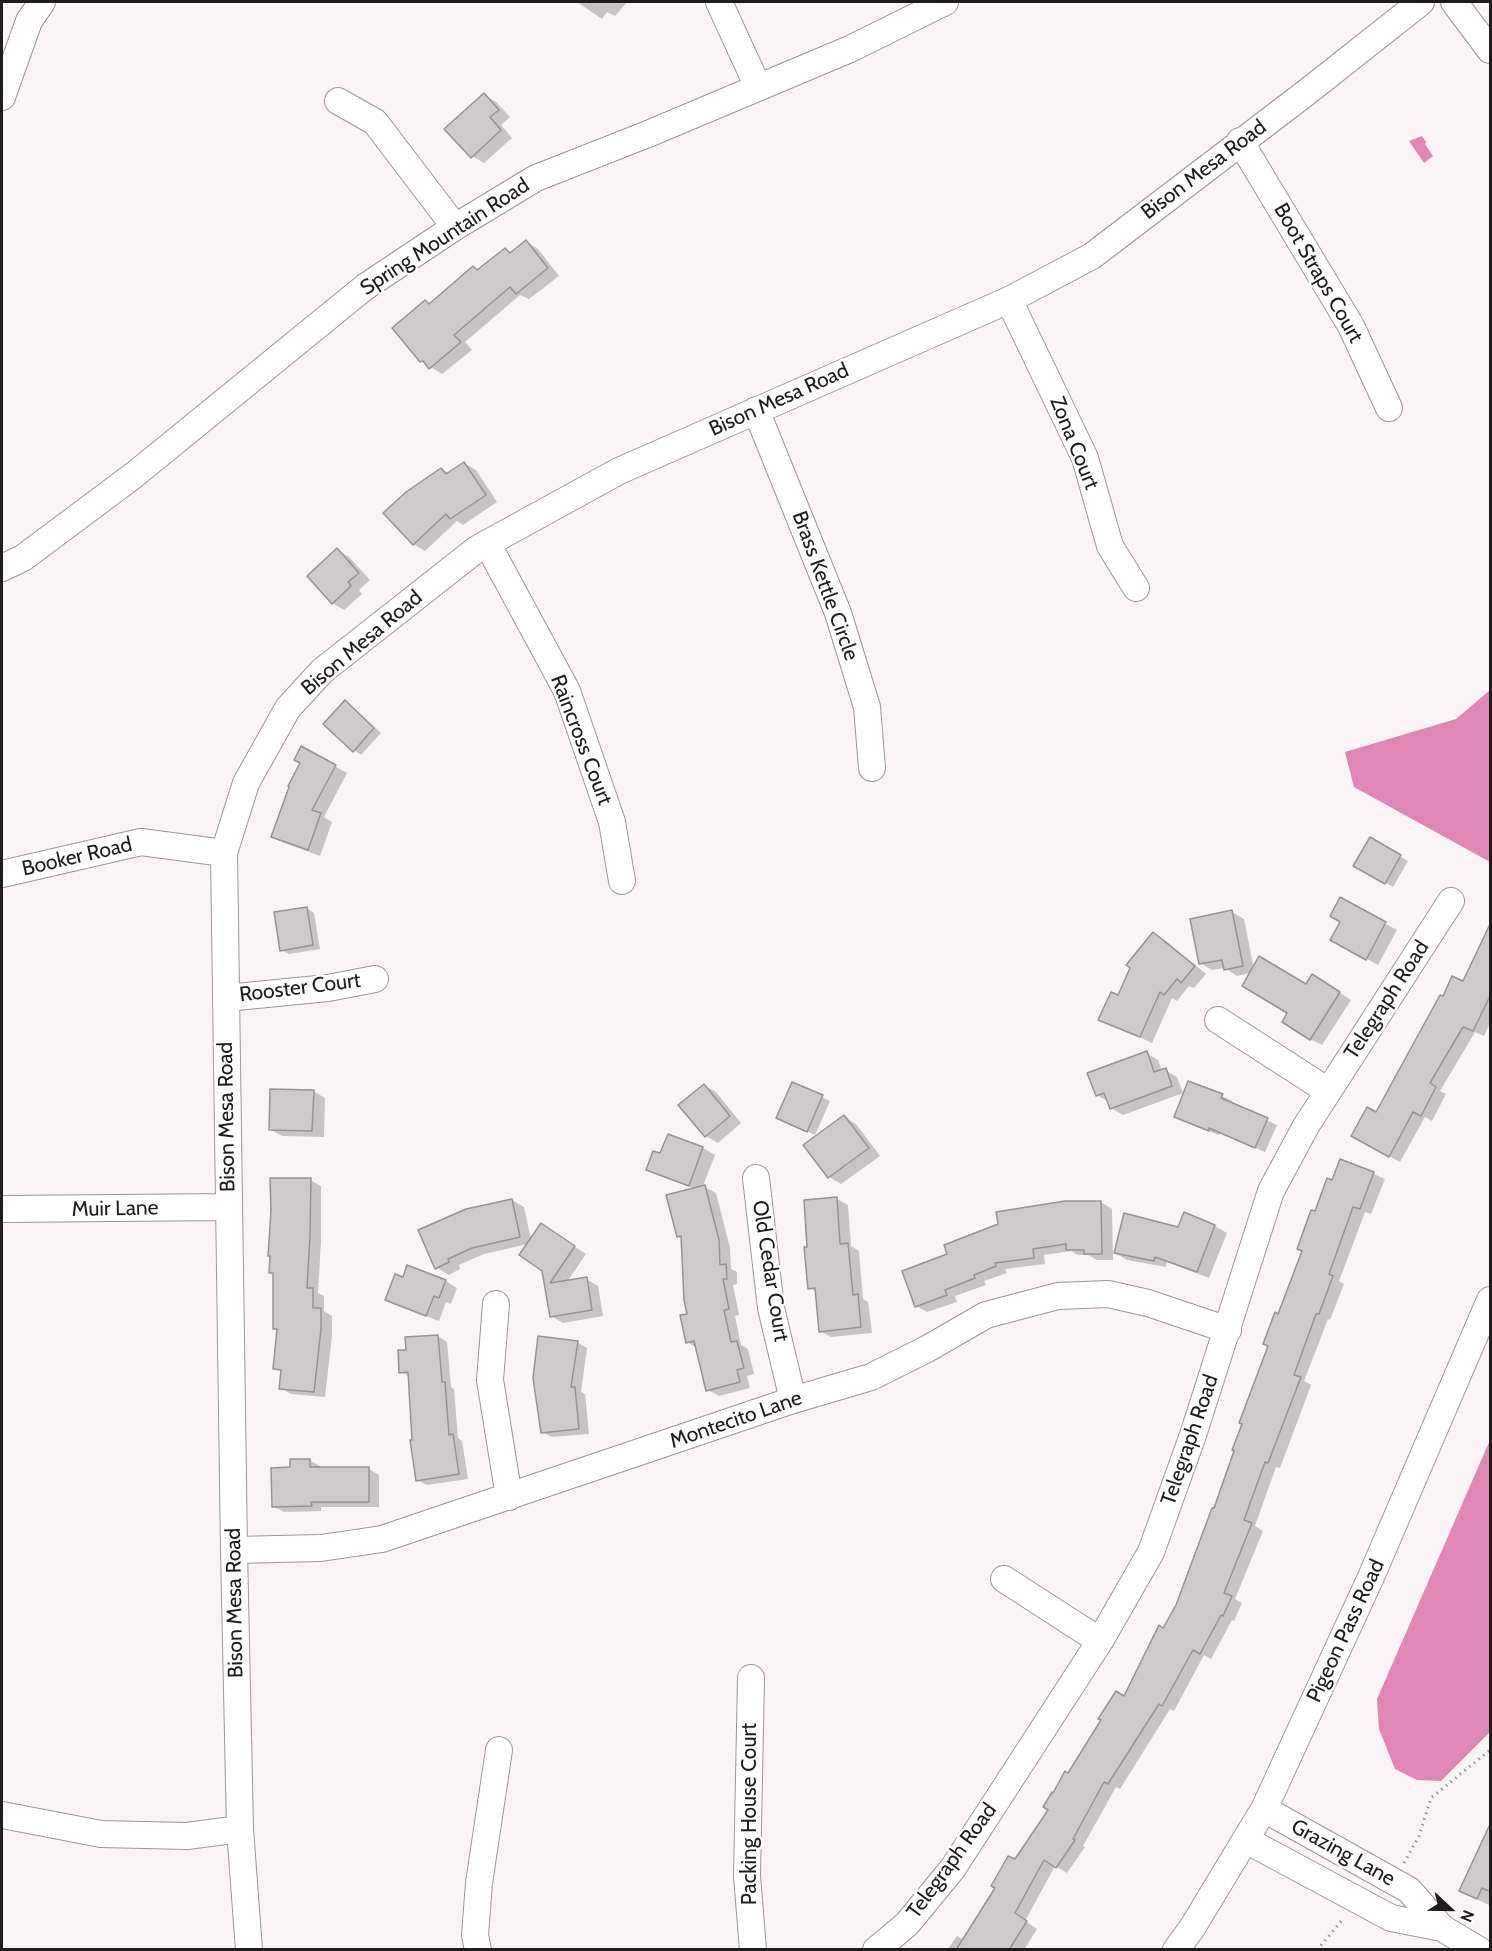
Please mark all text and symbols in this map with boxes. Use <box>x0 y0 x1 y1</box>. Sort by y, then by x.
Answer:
street label: Bison Mesa Road <box>1136 115 1272 225</box>
street label: Spring Mountain Road <box>356 173 534 301</box>
street label: Boot Straps Court <box>1268 199 1368 347</box>
street label: Bison Mesa Road <box>705 358 853 442</box>
street label: Zona Court <box>1044 393 1104 493</box>
street label: Brass Kettle Circle <box>786 508 864 664</box>
street label: Bison Mesa Road <box>296 585 428 701</box>
street label: Raincross Court <box>545 671 617 809</box>
street label: Booker Road <box>19 832 135 882</box>
street label: Telegraph Road <box>1339 936 1435 1064</box>
street label: Rooster Court <box>238 968 362 1008</box>
street label: Bison Mesa Road <box>213 1042 241 1192</box>
street label: Muir Lane <box>71 1196 159 1222</box>
street label: Old Cedar Court <box>746 1199 794 1343</box>
street label: Telegraph Road <box>1156 1371 1224 1509</box>
street label: Montecito Lane <box>667 1386 805 1454</box>
street label: Bison Mesa Road <box>221 1528 249 1678</box>
street label: Pigeon Pass Road <box>1302 1555 1390 1707</box>
street label: Packing House Court <box>737 1723 763 1905</box>
street label: Telegraph Road <box>902 1798 1002 1924</box>
street label: Grazing Lane <box>1287 1814 1399 1892</box>
north arrow <box>1420 1879 1480 1939</box>
text: N <box>1456 1907 1478 1925</box>

